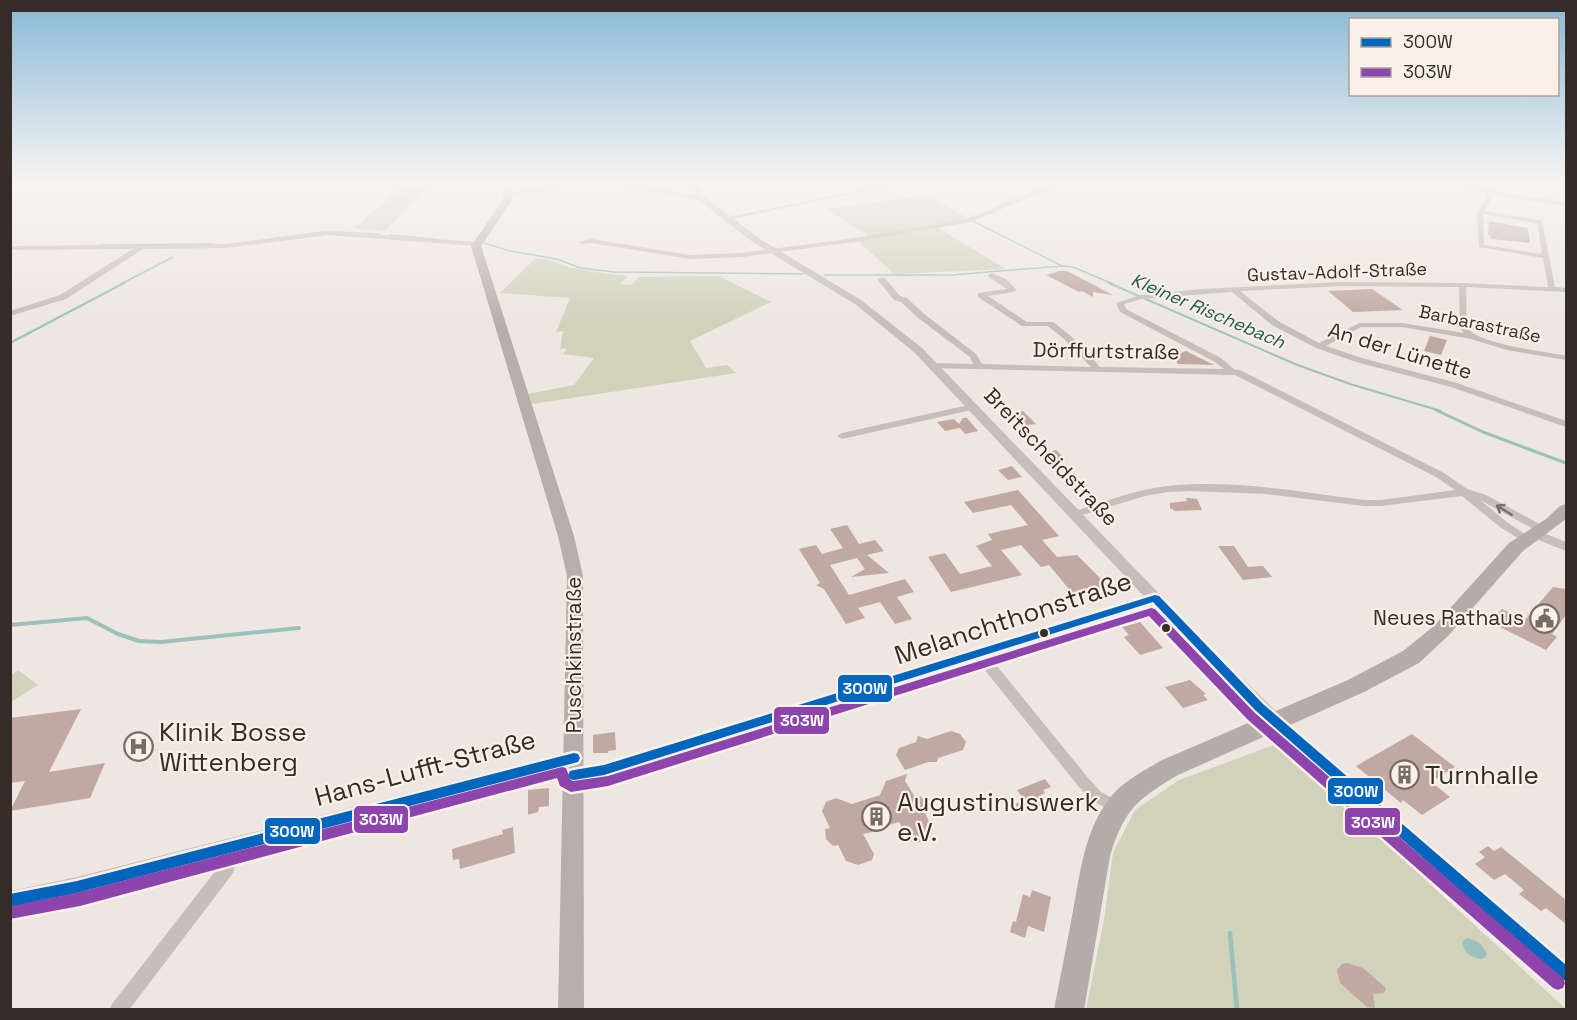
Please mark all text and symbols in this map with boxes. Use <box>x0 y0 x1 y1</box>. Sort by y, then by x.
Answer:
legend <box>1349 18 1559 96</box>
text: 300W <box>1403 30 1453 53</box>
text: 303W <box>1403 60 1452 83</box>
street label: Gustav-Adolf-Straße <box>1247 257 1427 286</box>
water label: Kleiner Rischebach <box>1128 268 1289 354</box>
street label: Barbarastraße <box>1417 299 1543 348</box>
street label: An der Lünette <box>1325 316 1475 385</box>
street label: Dörffurtstraße <box>1032 336 1180 365</box>
street label: Breitscheidstraße <box>978 382 1124 531</box>
one-way arrow <box>1496 503 1513 515</box>
street label: Melanchthonstraße <box>890 564 1136 672</box>
street label: Puschkinstraße <box>560 576 587 734</box>
public building icon: Neues Rathaus <box>1529 602 1561 634</box>
place label: Neues Rathaus <box>1373 604 1524 631</box>
unlabelled marker <box>1160 622 1172 634</box>
unlabelled marker <box>1038 627 1050 639</box>
line badge: 300W <box>837 674 893 703</box>
text: 300W <box>843 678 887 699</box>
line badge: 303W <box>773 706 830 735</box>
text: 303W <box>780 710 824 731</box>
place label: Klinik Bosse Wittenberg <box>159 715 307 779</box>
street label: Hans-Lufft-Straße <box>311 722 539 814</box>
hospital icon: Klinik Bosse Wittenberg <box>122 731 154 763</box>
place label: Turnhalle <box>1425 758 1539 792</box>
building icon: Turnhalle <box>1388 759 1420 791</box>
line badge: 300W <box>1327 777 1384 805</box>
text: 300W <box>1334 781 1378 802</box>
place label: Augustinuswerk e.V. <box>897 785 1099 849</box>
building icon: Augustinuswerk e.V. <box>860 801 892 833</box>
line badge: 303W <box>353 805 409 834</box>
line badge: 303W <box>1344 807 1401 836</box>
text: 303W <box>359 809 403 830</box>
text: 303W <box>1351 812 1395 833</box>
line badge: 300W <box>264 817 321 845</box>
text: 300W <box>270 821 314 842</box>

